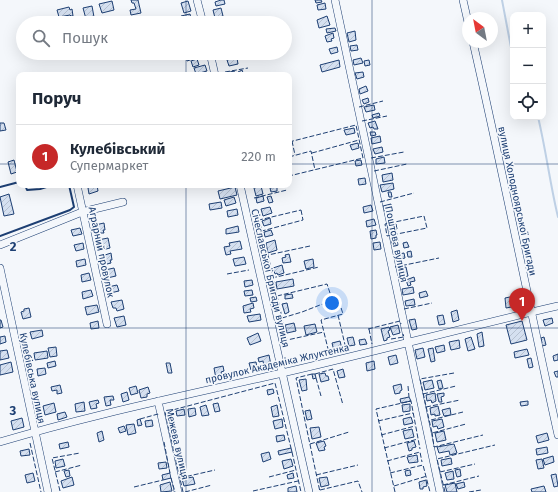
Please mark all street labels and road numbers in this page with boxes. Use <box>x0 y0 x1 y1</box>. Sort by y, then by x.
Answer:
street label: вулиця Холодноярської Бригади <box>495 125 540 277</box>
street label: Поштова вулиця <box>382 205 410 283</box>
street label: Аграрний провулок <box>86 206 117 300</box>
street label: Січеславської Бригади вулиця <box>248 207 293 349</box>
street label: Кулебівська вулиця <box>17 331 48 425</box>
street label: провулок Академіка Жлуктенка <box>204 341 350 386</box>
street label: Межева вулиця <box>163 407 191 481</box>

